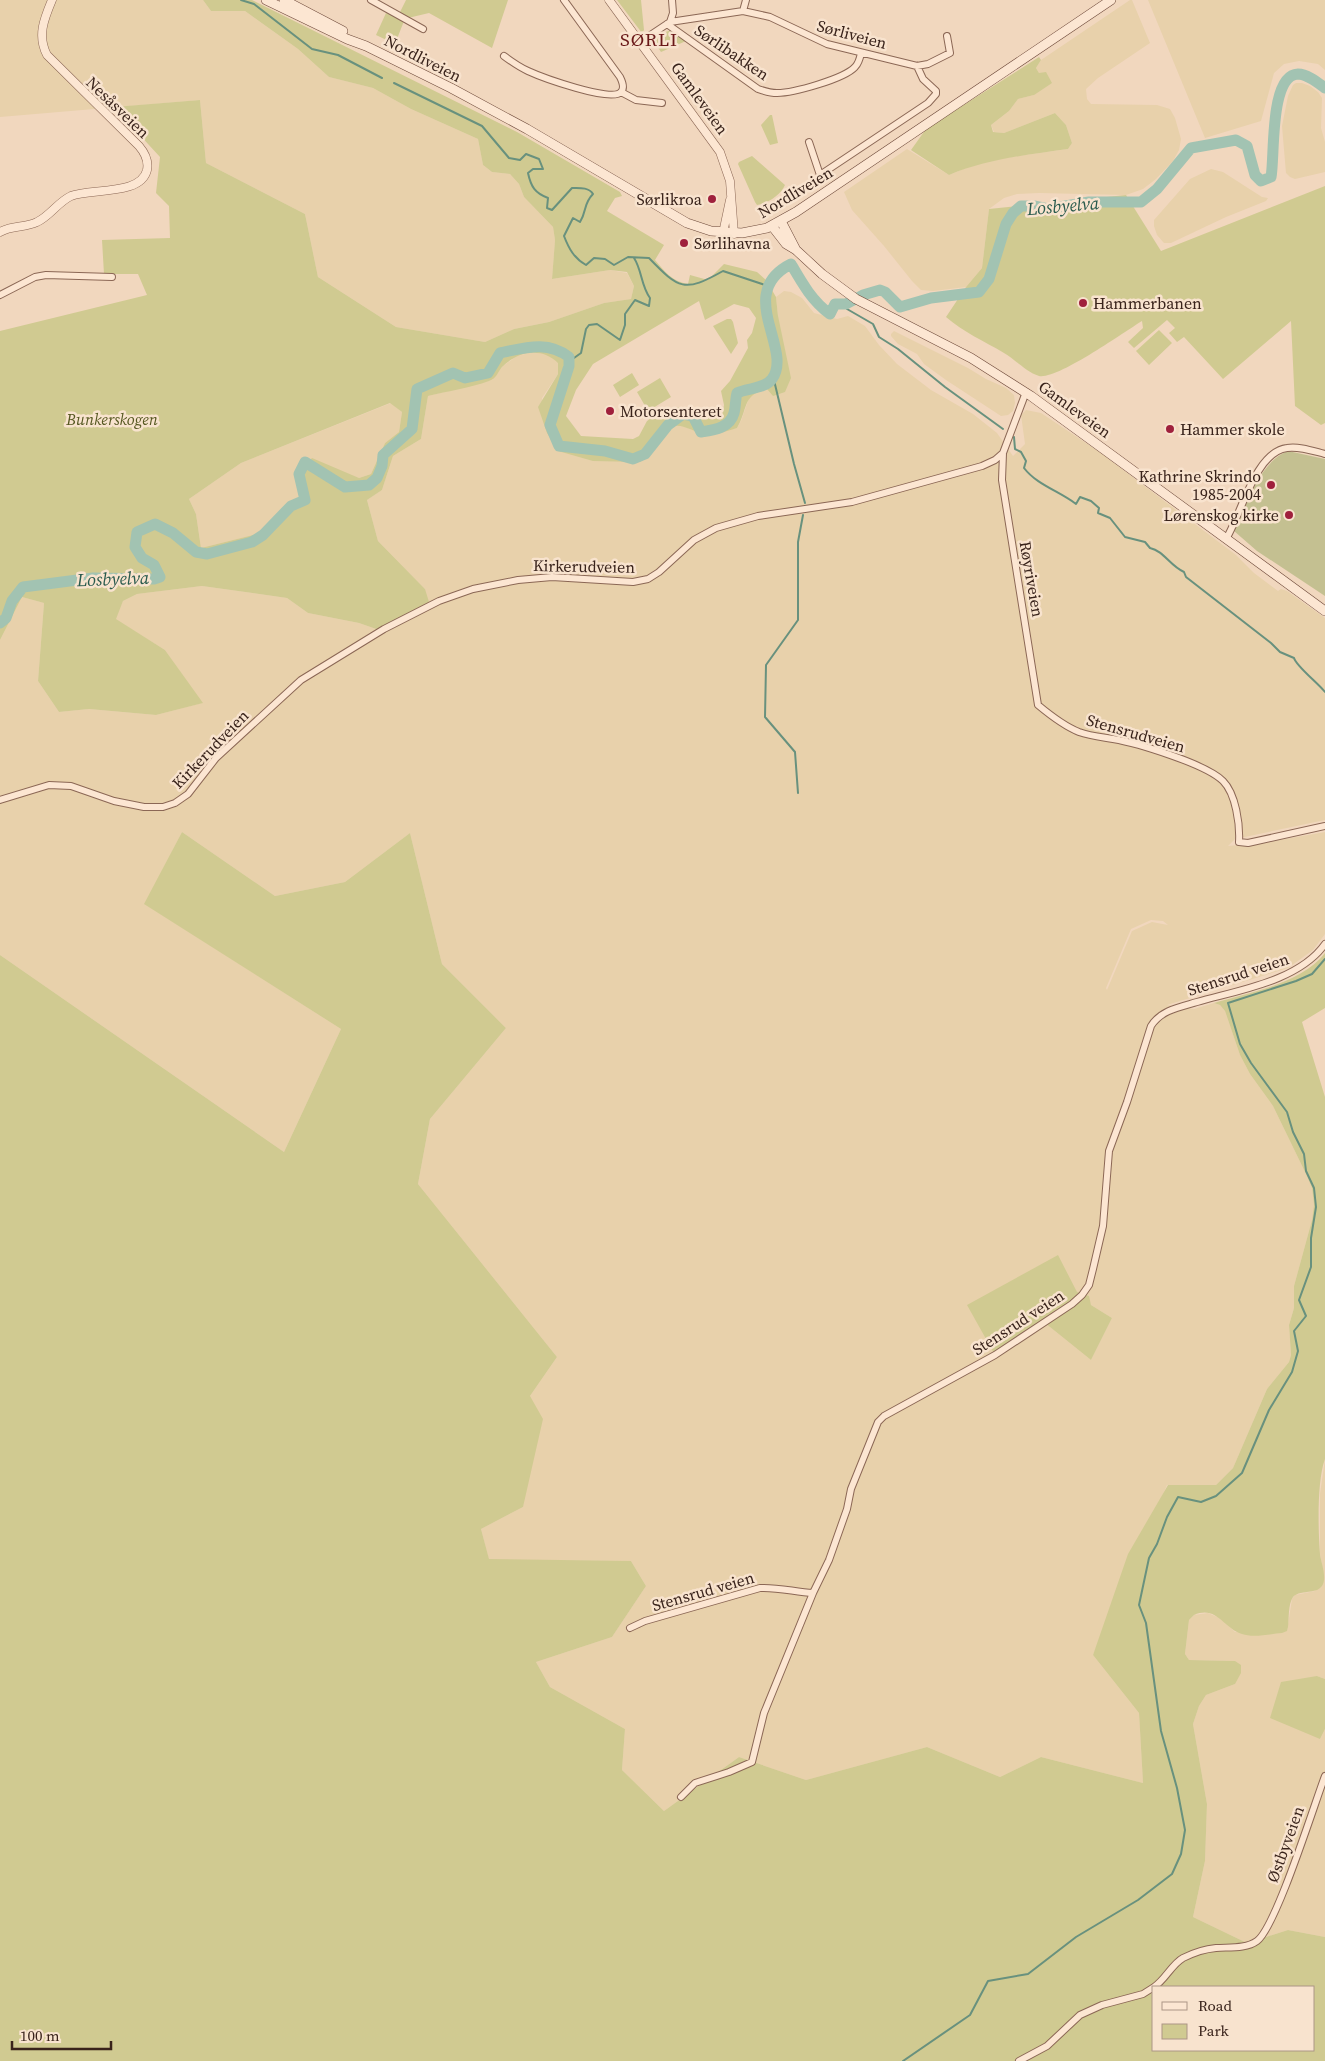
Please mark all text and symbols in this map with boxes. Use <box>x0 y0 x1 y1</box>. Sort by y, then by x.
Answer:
street label: Sørliveien <box>815 14 890 54</box>
street label: Sørlibakken <box>690 19 774 85</box>
district label: SØRLI <box>620 26 678 52</box>
street label: Nordliveien <box>381 29 466 87</box>
street label: Gamleveien <box>666 57 734 139</box>
street label: Nesåsveien <box>81 71 155 143</box>
street label: Nordliveien <box>753 161 837 223</box>
place label: Sørlikroa <box>637 188 703 210</box>
water label: Losbyelva <box>1025 190 1101 221</box>
marker: Sørlikroa <box>706 193 718 205</box>
place label: Sørlihavna <box>694 232 771 254</box>
marker: Sørlihavna <box>678 237 690 249</box>
place label: Hammerbanen <box>1093 292 1202 314</box>
marker: Hammerbanen <box>1077 297 1089 309</box>
street label: Gamleveien <box>1034 375 1116 443</box>
place label: Motorsenteret <box>620 400 722 422</box>
marker: Motorsenteret <box>604 405 616 417</box>
park label: Bunkerskogen <box>65 408 158 430</box>
place label: Hammer skole <box>1180 418 1285 440</box>
marker: Hammer skole <box>1164 423 1176 435</box>
place label: Kathrine Skrindo 1985-2004 <box>1139 465 1261 505</box>
marker: Kathrine Skrindo 1985-2004 <box>1265 479 1277 491</box>
place label: Lørenskog kirke <box>1163 504 1279 526</box>
marker: Lørenskog kirke <box>1283 509 1295 521</box>
street label: Røyriveien <box>1014 539 1050 619</box>
street label: Kirkerudveien <box>533 554 635 578</box>
water label: Losbyelva <box>75 565 150 592</box>
street label: Kirkerudveien <box>167 704 254 793</box>
street label: Stensrudveien <box>1084 708 1188 758</box>
street label: Stensrud veien <box>1185 947 1292 1001</box>
street label: Stensrud veien <box>968 1284 1068 1360</box>
street label: Stensrud veien <box>649 1566 757 1616</box>
street label: Østbyveien <box>1261 1803 1309 1885</box>
legend <box>1152 1986 1315 2051</box>
text: Road <box>1198 1995 1232 2016</box>
scale bar <box>12 2018 111 2050</box>
text: Park <box>1198 2020 1230 2041</box>
text: 100 m <box>20 2025 60 2046</box>

